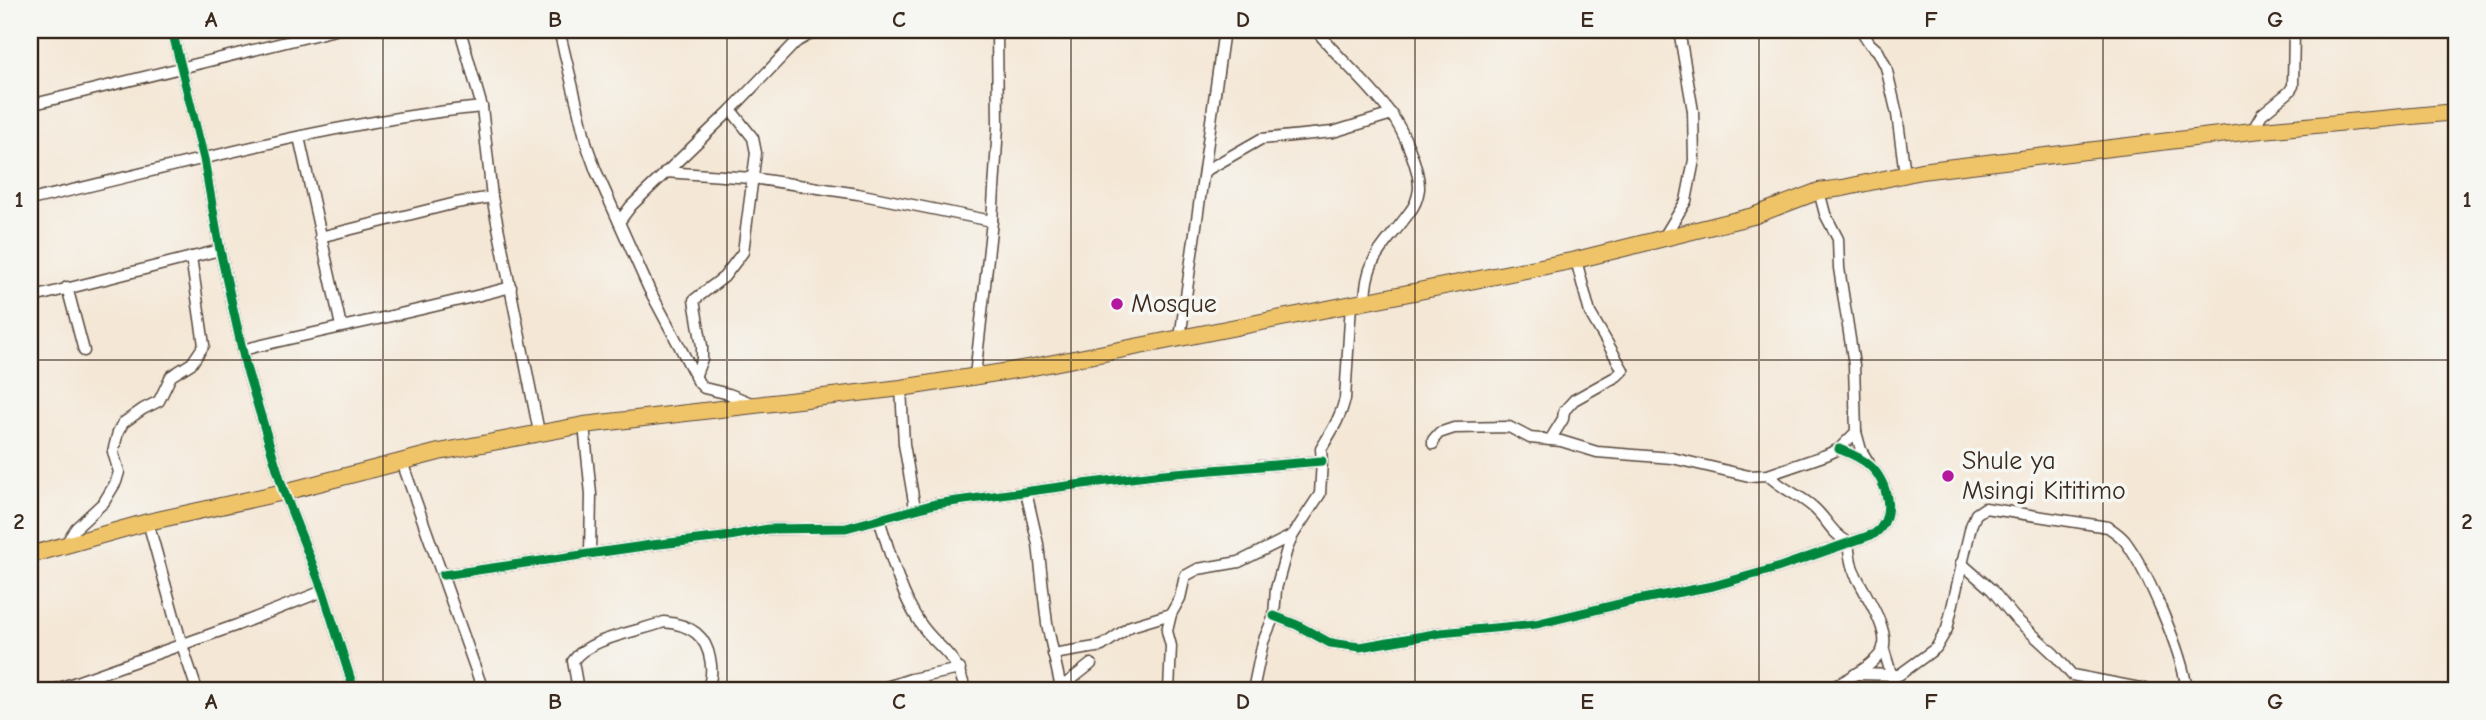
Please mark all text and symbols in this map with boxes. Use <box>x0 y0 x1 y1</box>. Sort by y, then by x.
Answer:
text: A <box>205 6 218 33</box>
text: B <box>548 6 562 33</box>
text: C <box>892 6 906 33</box>
text: D <box>1236 6 1250 33</box>
text: E <box>1580 6 1594 33</box>
text: F <box>1924 6 1938 33</box>
text: G <box>2267 6 2283 33</box>
text: 1 <box>14 186 24 213</box>
text: 1 <box>2462 186 2472 213</box>
place label: Mosque <box>1131 289 1217 319</box>
marker: Mosque <box>1109 296 1125 312</box>
place label: Shule ya Msingi Kititimo <box>1962 446 2126 506</box>
marker: Shule ya Msingi Kititimo <box>1940 468 1956 484</box>
text: 2 <box>13 508 25 535</box>
text: 2 <box>2461 508 2473 535</box>
text: A <box>205 688 218 715</box>
text: B <box>548 688 562 715</box>
text: C <box>892 688 906 715</box>
text: D <box>1236 688 1250 715</box>
text: E <box>1580 688 1594 715</box>
text: F <box>1924 688 1938 715</box>
text: G <box>2267 688 2283 715</box>

